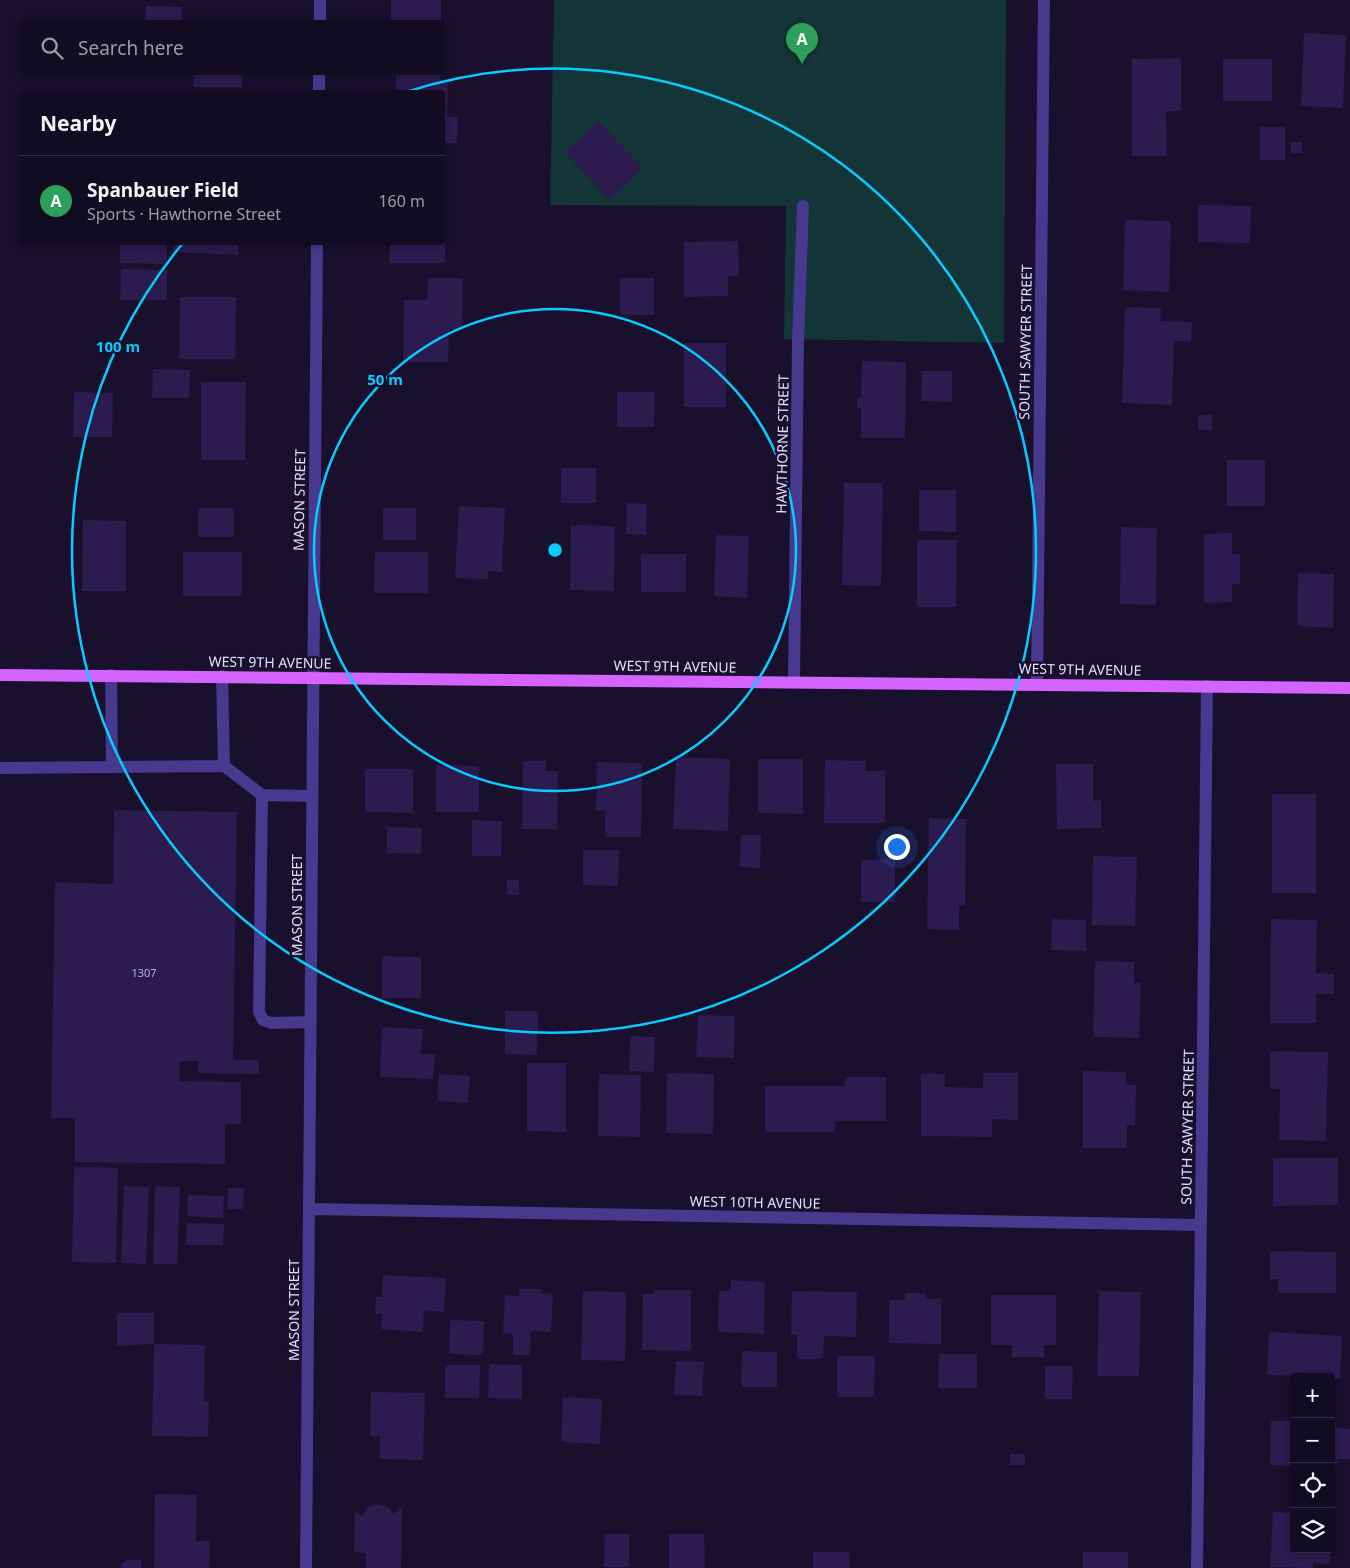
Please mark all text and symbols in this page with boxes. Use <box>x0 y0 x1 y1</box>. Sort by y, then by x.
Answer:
search box <box>20 20 445 75</box>
pin: A <box>786 23 818 64</box>
icon: search <box>38 34 66 62</box>
text: Search here <box>78 35 184 61</box>
text: Nearby <box>40 109 116 137</box>
text: Spanbauer Field <box>87 177 239 203</box>
text: A <box>50 190 62 212</box>
text: 160 m <box>378 190 425 212</box>
text: Sports · Hawthorne Street <box>87 203 281 225</box>
street label: SOUTH SAWYER STREET <box>1014 264 1036 420</box>
text: 100 m <box>96 336 140 356</box>
text: 50 m <box>367 369 403 389</box>
street label: HAWTHORNE STREET <box>771 374 793 514</box>
street label: MASON STREET <box>289 449 309 551</box>
centre of rings <box>546 541 564 559</box>
street label: WEST 9TH AVENUE <box>208 651 332 673</box>
street label: WEST 9TH AVENUE <box>613 655 737 677</box>
street label: WEST 9TH AVENUE <box>1018 658 1142 680</box>
your location <box>884 834 910 860</box>
street label: MASON STREET <box>287 854 306 956</box>
house number: 1307 <box>131 965 157 980</box>
street label: SOUTH SAWYER STREET <box>1176 1049 1198 1205</box>
street label: WEST 10TH AVENUE <box>689 1191 821 1213</box>
street label: MASON STREET <box>284 1259 303 1361</box>
map controls <box>1290 1373 1335 1553</box>
button: + <box>1290 1373 1335 1418</box>
button: − <box>1290 1418 1335 1463</box>
button: locate <box>1290 1463 1335 1508</box>
button: layers <box>1290 1508 1335 1553</box>

